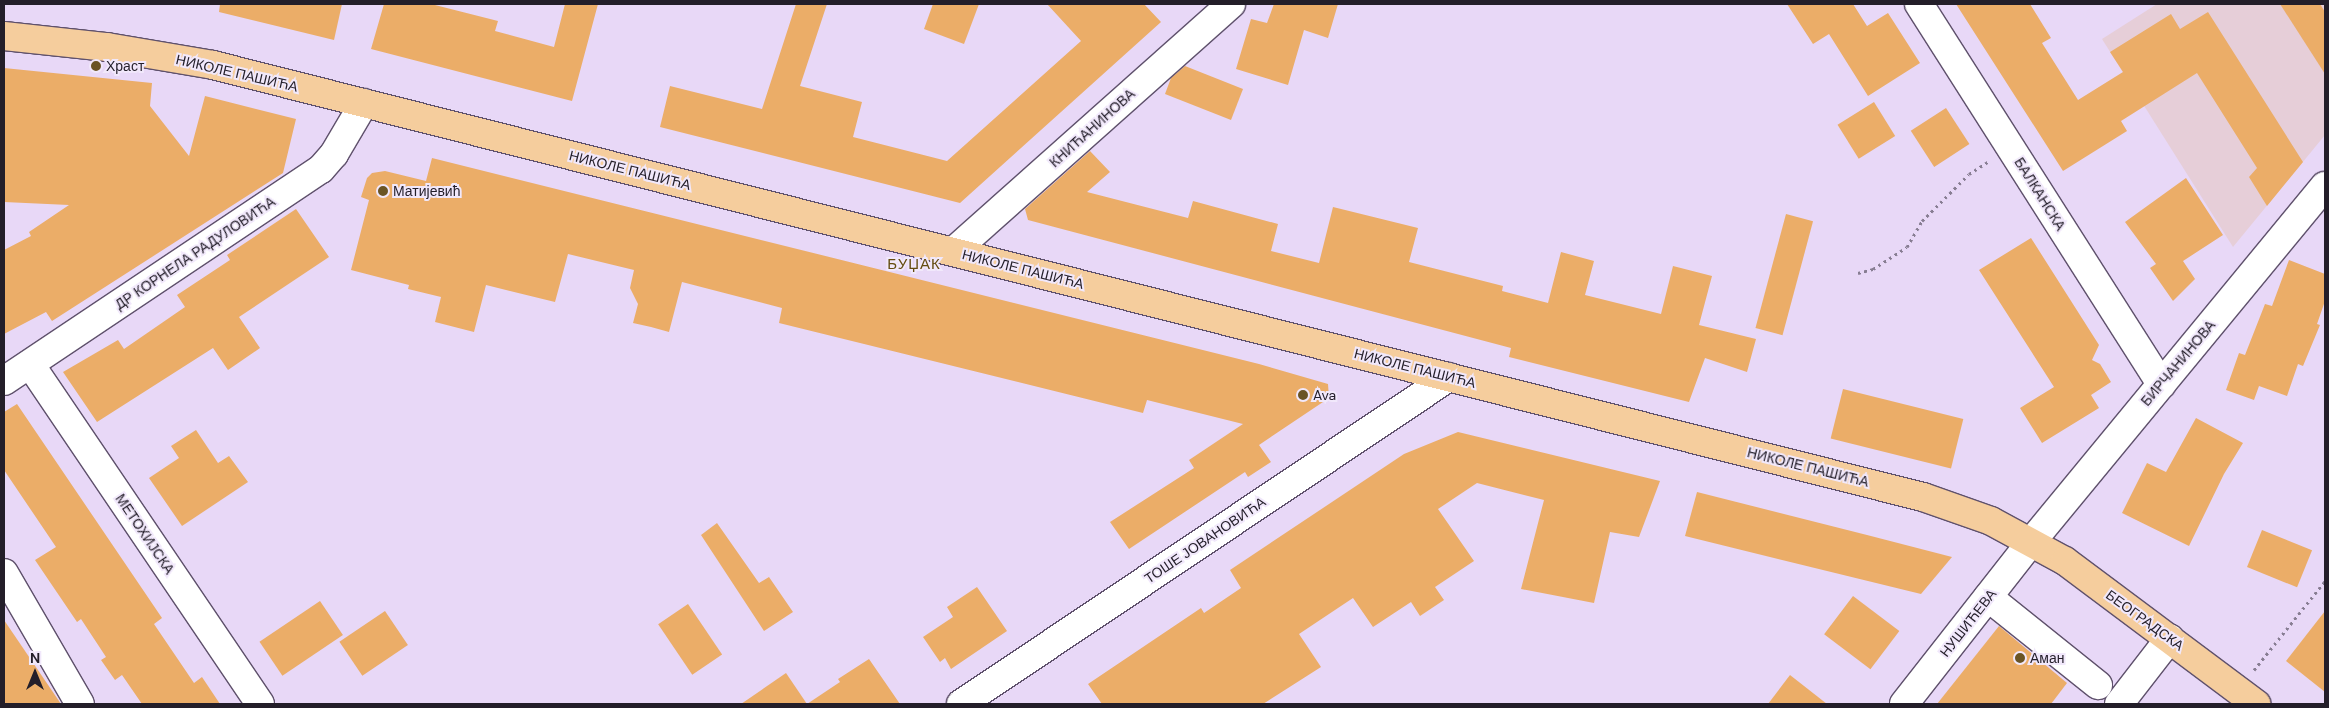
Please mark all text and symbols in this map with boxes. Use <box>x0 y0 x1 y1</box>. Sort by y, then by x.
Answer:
street label: НИКОЛЕ ПАШИЋА <box>174 51 300 95</box>
place label: Храст <box>106 58 144 74</box>
marker: Храст <box>90 60 102 72</box>
street label: КНИЋАНИНОВА <box>1046 85 1138 171</box>
street label: НИКОЛЕ ПАШИЋА <box>567 147 693 193</box>
street label: БАЛКАНСКА <box>2011 154 2069 234</box>
place label: Матијевић <box>393 183 460 199</box>
marker: Матијевић <box>377 185 389 197</box>
street label: ДР КОРНЕЛА РАДУЛОВИЋА <box>112 193 278 313</box>
street label: НИКОЛЕ ПАШИЋА <box>960 246 1086 292</box>
district label: БУЏАК <box>887 256 941 274</box>
street label: БИРЧАНИНОВА <box>2137 317 2219 409</box>
street label: НИКОЛЕ ПАШИЋА <box>1352 345 1478 391</box>
place label: Ava <box>1313 387 1336 403</box>
marker: Ava <box>1297 389 1309 401</box>
street label: НИКОЛЕ ПАШИЋА <box>1745 444 1871 490</box>
street label: МЕТОХИЈСКА <box>112 491 178 577</box>
street label: ТОШЕ ЈОВАНОВИЋА <box>1141 493 1269 587</box>
street label: НУШИЋЕВА <box>1936 586 2000 660</box>
street label: БЕОГРАДСКА <box>2103 586 2187 654</box>
north arrow <box>10 648 60 698</box>
text: N <box>30 649 40 667</box>
place label: Аман <box>2030 650 2064 666</box>
marker: Аман <box>2014 652 2026 664</box>

